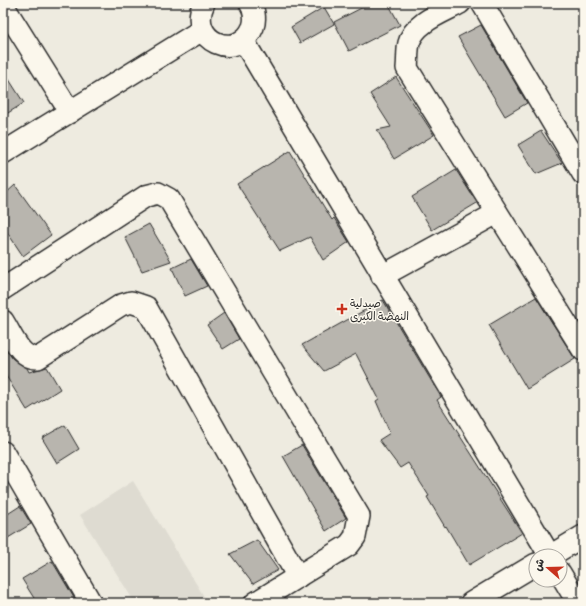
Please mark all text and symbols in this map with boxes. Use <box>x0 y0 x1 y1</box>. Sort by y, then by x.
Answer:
place label: صيدلية النهضة الكبرى <box>350 297 409 324</box>
marker: صيدلية النهضة الكبرى <box>337 304 347 314</box>
north arrow <box>528 548 568 588</box>
text: ش <box>531 557 547 573</box>

